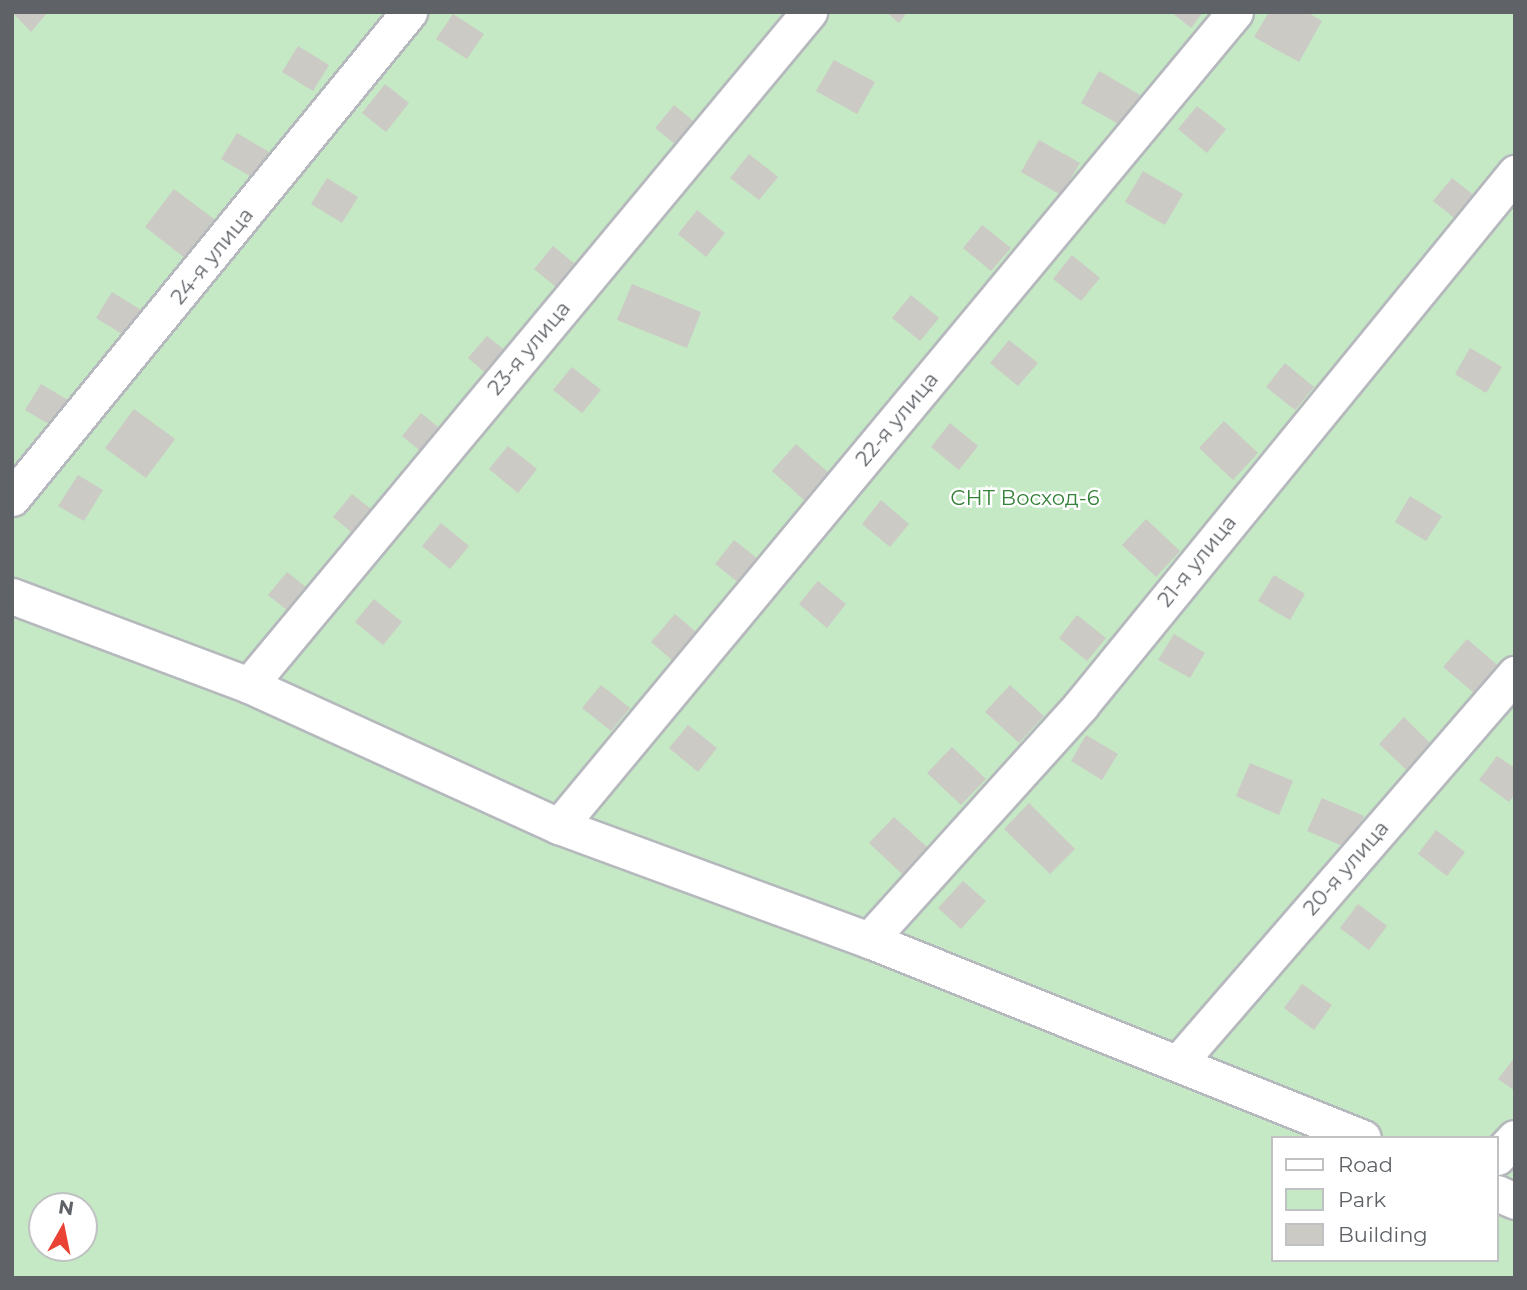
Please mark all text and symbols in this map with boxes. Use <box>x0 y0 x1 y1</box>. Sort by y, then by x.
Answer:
street label: 24-я улица <box>165 203 259 309</box>
street label: 23-я улица <box>482 296 576 400</box>
street label: 22-я улица <box>850 367 944 471</box>
park label: СНТ Восход-6 <box>950 485 1100 511</box>
street label: 21-я улица <box>1152 510 1242 612</box>
street label: 20-я улица <box>1298 815 1394 921</box>
legend <box>1272 1136 1499 1262</box>
text: Road <box>1338 1152 1393 1177</box>
text: Park <box>1338 1187 1386 1212</box>
north arrow <box>28 1192 98 1262</box>
text: N <box>57 1195 75 1220</box>
text: Building <box>1338 1222 1428 1247</box>

